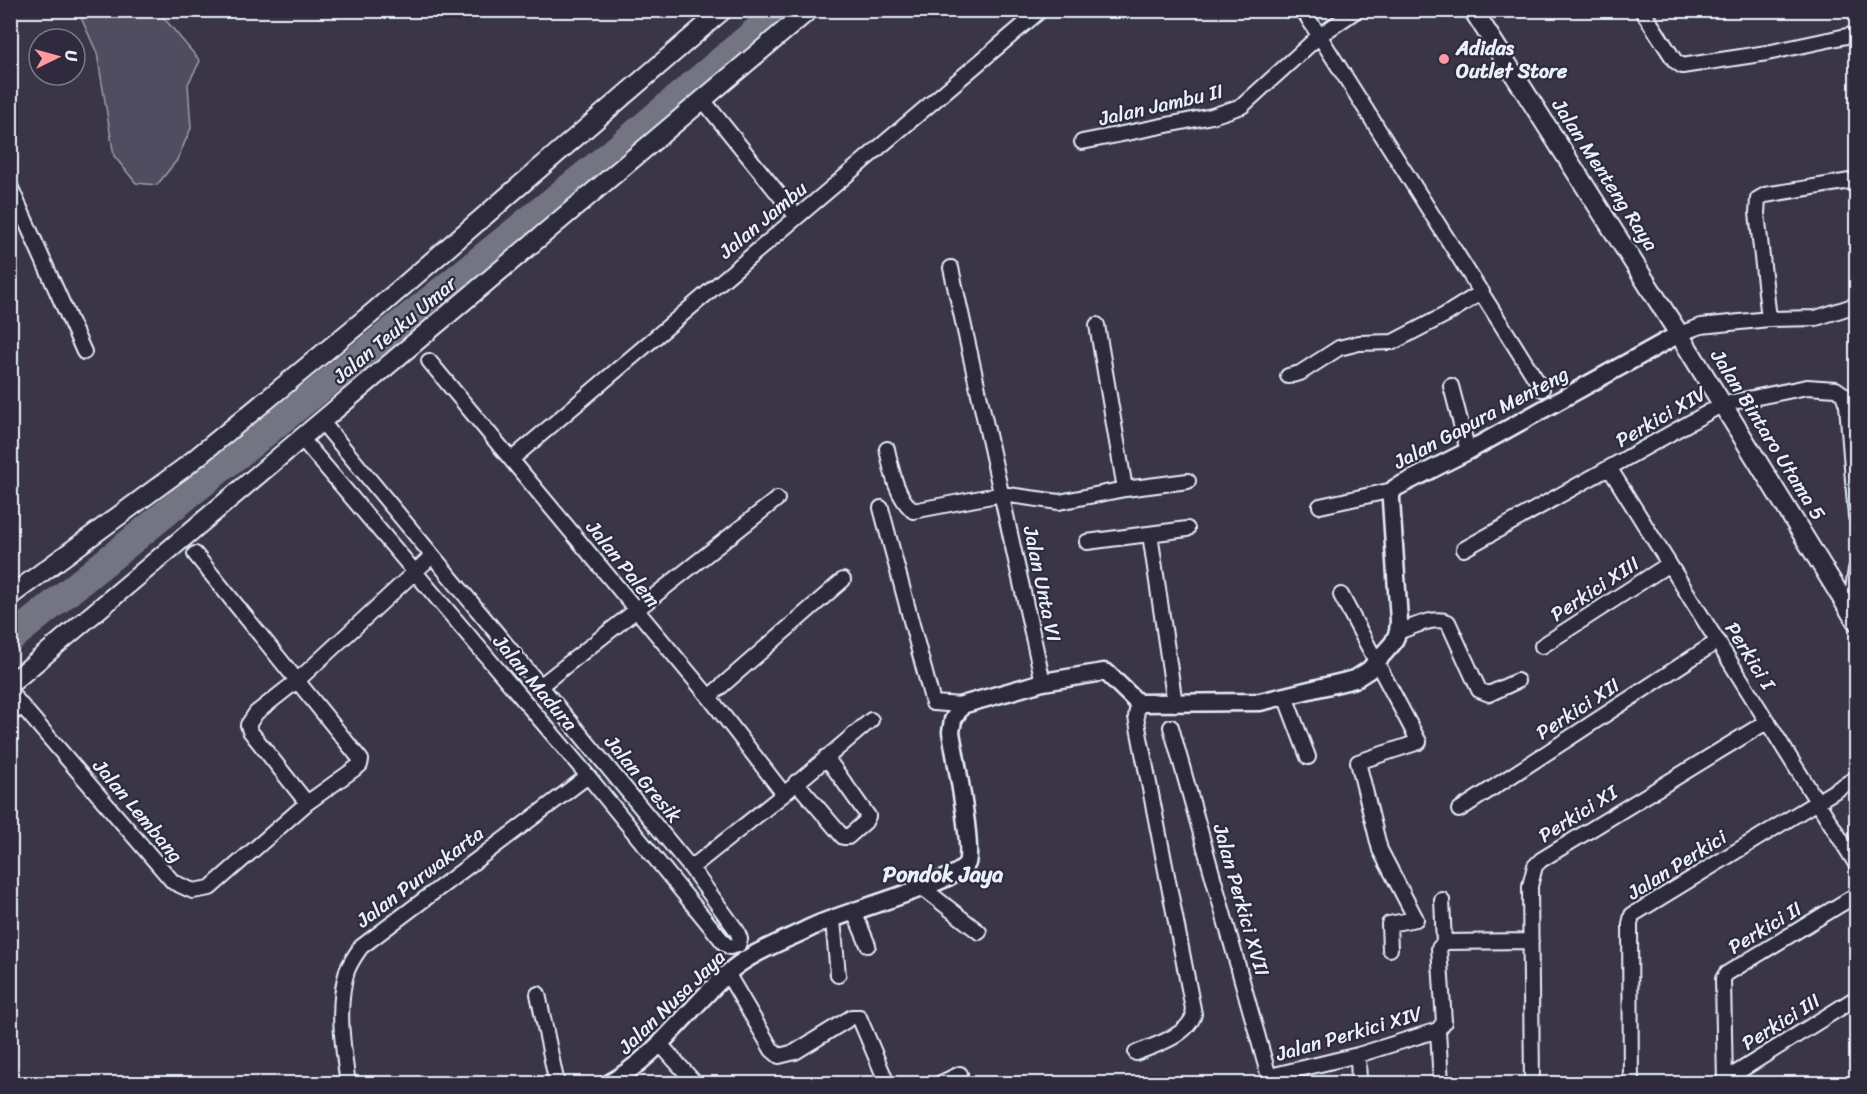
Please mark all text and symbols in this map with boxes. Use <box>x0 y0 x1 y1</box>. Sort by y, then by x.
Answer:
north arrow <box>27 27 87 87</box>
place label: Adidas Outlet Store <box>1455 31 1568 89</box>
text: U <box>57 49 86 64</box>
marker: Adidas Outlet Store <box>1437 52 1451 66</box>
street label: Jalan Jambu II <box>1094 74 1227 137</box>
street label: Jalan Menteng Raya <box>1542 91 1668 259</box>
street label: Jalan Jambu <box>710 172 816 269</box>
street label: Jalan Teuku Umar <box>324 266 466 393</box>
street label: Jalan Bintaro Utama 5 <box>1700 341 1835 528</box>
street label: Jalan Gapura Menteng <box>1386 357 1575 480</box>
street label: Perkici XIV <box>1609 376 1714 457</box>
street label: Jalan Palem <box>576 512 669 616</box>
street label: Jalan Unta VI <box>1012 522 1071 645</box>
street label: Perkici XIII <box>1543 547 1647 631</box>
street label: Perkici I <box>1715 615 1785 698</box>
street label: Jalan Madura <box>483 626 587 740</box>
street label: Perkici XII <box>1529 669 1627 749</box>
street label: Jalan Gresik <box>595 726 691 831</box>
street label: Jalan Lembang <box>83 750 192 871</box>
street label: Perkici XI <box>1531 775 1626 852</box>
street label: Jalan Purwakarta <box>347 817 492 938</box>
street label: Jalan Perkici XVII <box>1202 819 1279 980</box>
street label: Jalan Perkici <box>1619 820 1735 910</box>
district label: Pondok Jaya <box>883 855 1003 894</box>
street label: Perkici II <box>1721 892 1809 964</box>
street label: Jalan Nusa Jaya <box>609 941 734 1064</box>
street label: Perkici III <box>1735 984 1827 1060</box>
street label: Jalan Perkici XIV <box>1271 996 1427 1072</box>

